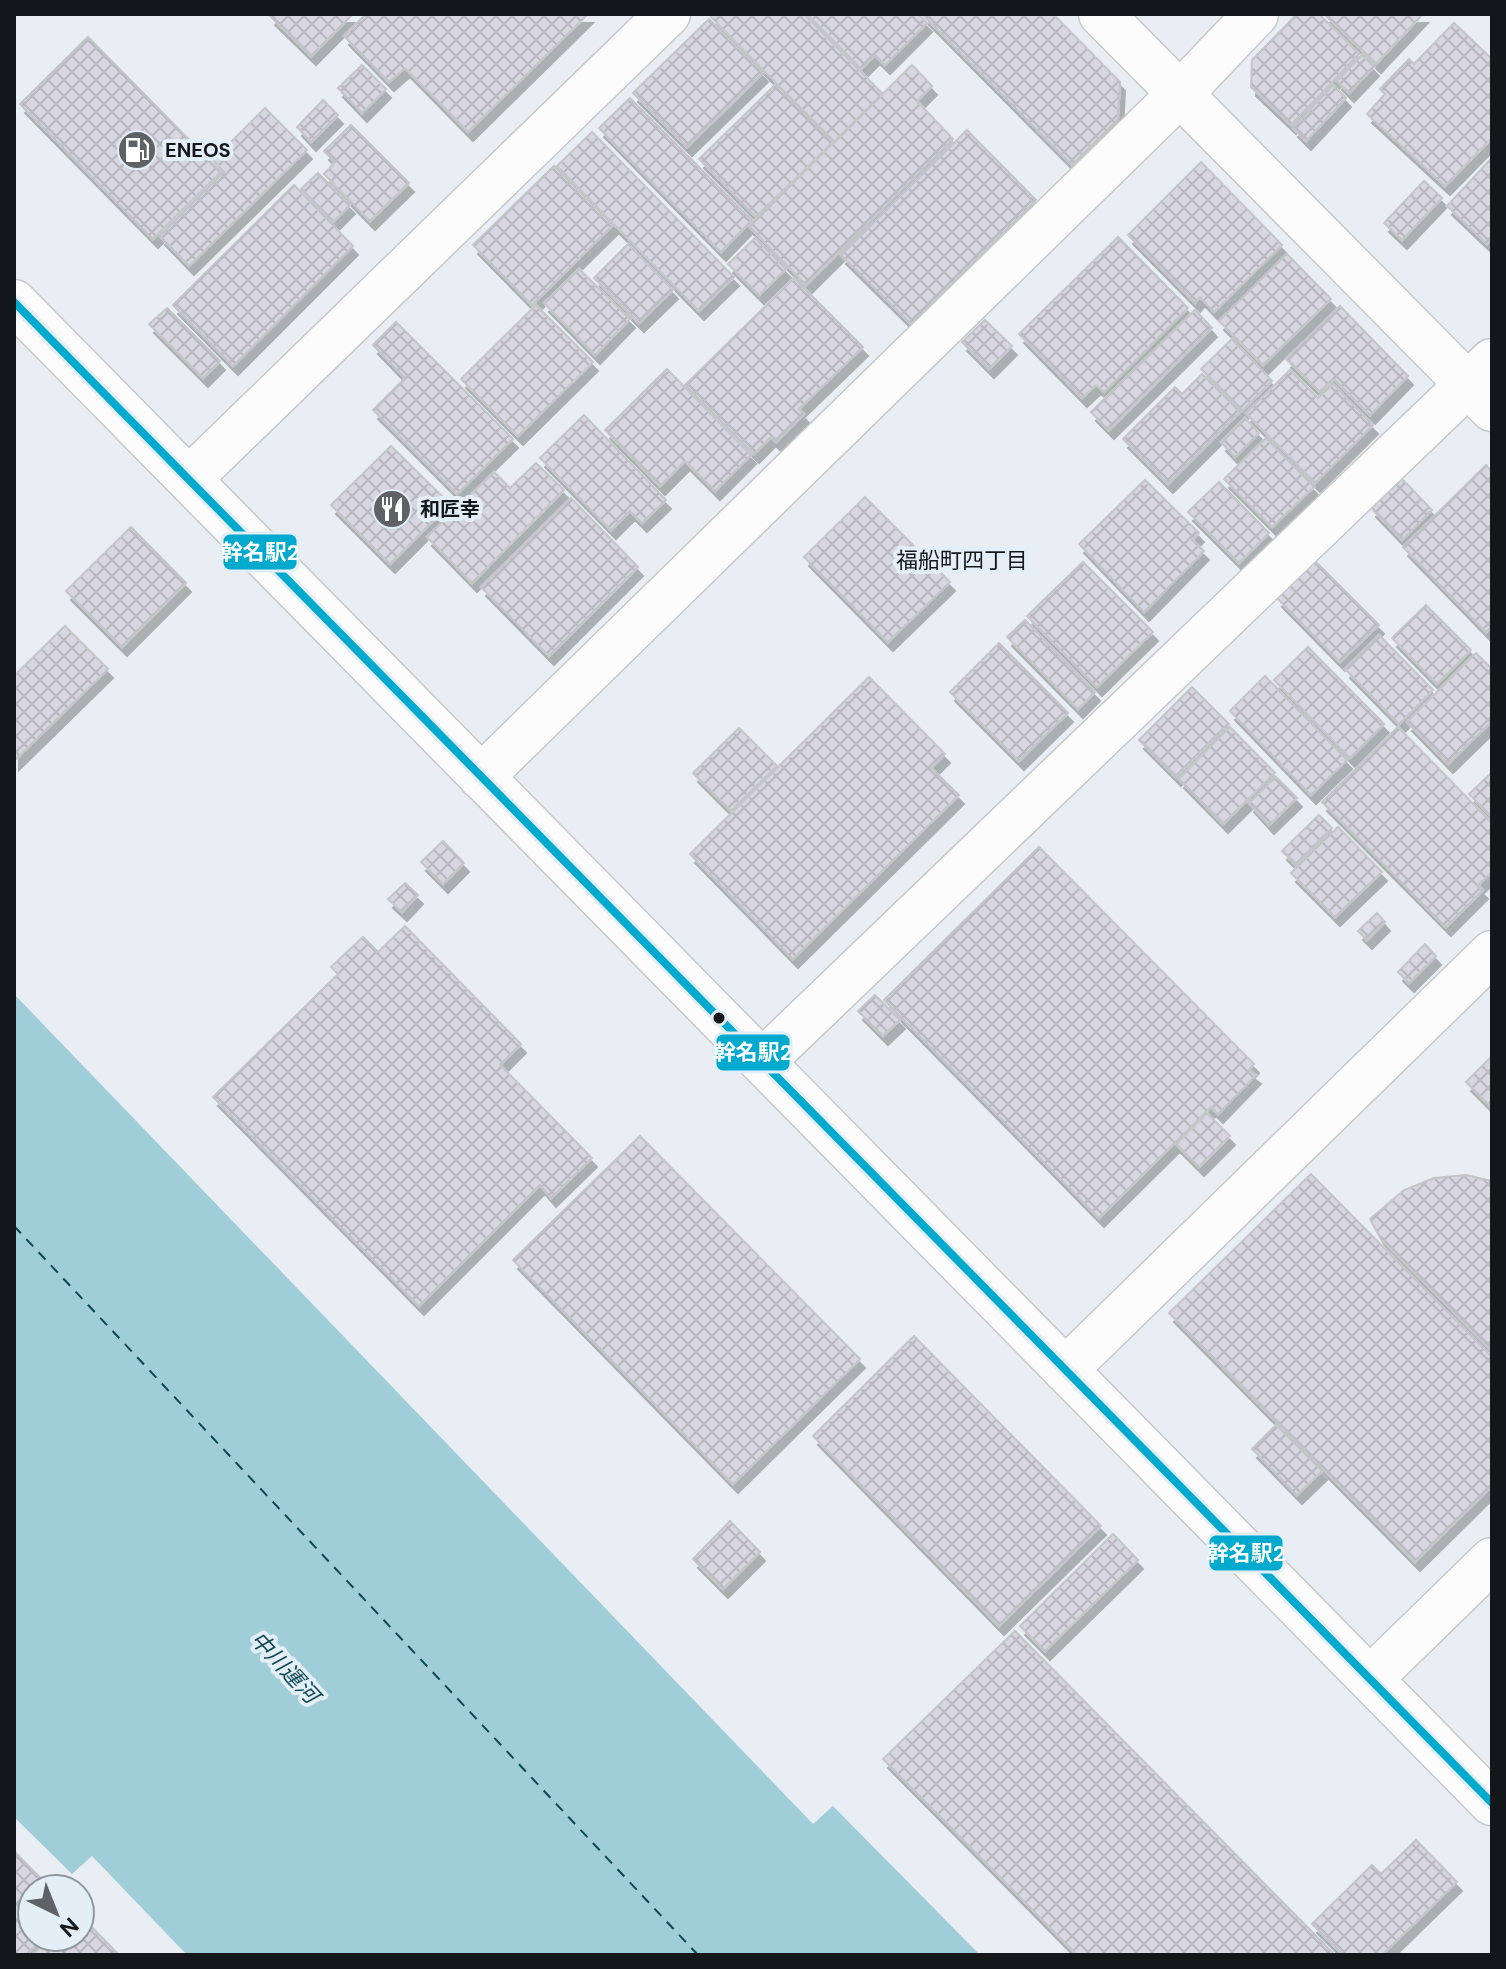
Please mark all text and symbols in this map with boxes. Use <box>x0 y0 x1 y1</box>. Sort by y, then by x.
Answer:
fuel station icon: ENEOS <box>116 129 158 171</box>
place label: ENEOS <box>165 137 231 163</box>
restaurant icon: 和匠幸 <box>371 488 413 530</box>
place label: 和匠幸 <box>420 496 480 522</box>
line badge: 幹名駅2 <box>222 533 298 571</box>
text: 幹名駅2 <box>221 538 299 567</box>
district label: 福船町四丁目 <box>896 546 1028 575</box>
unlabelled marker <box>711 1010 727 1026</box>
line badge: 幹名駅2 <box>715 1033 791 1072</box>
text: 幹名駅2 <box>714 1038 792 1067</box>
line badge: 幹名駅2 <box>1208 1534 1284 1572</box>
text: 幹名駅2 <box>1207 1539 1285 1568</box>
water label: 中川運河 <box>244 1625 328 1712</box>
north arrow <box>16 1873 96 1953</box>
text: N <box>54 1911 85 1943</box>

